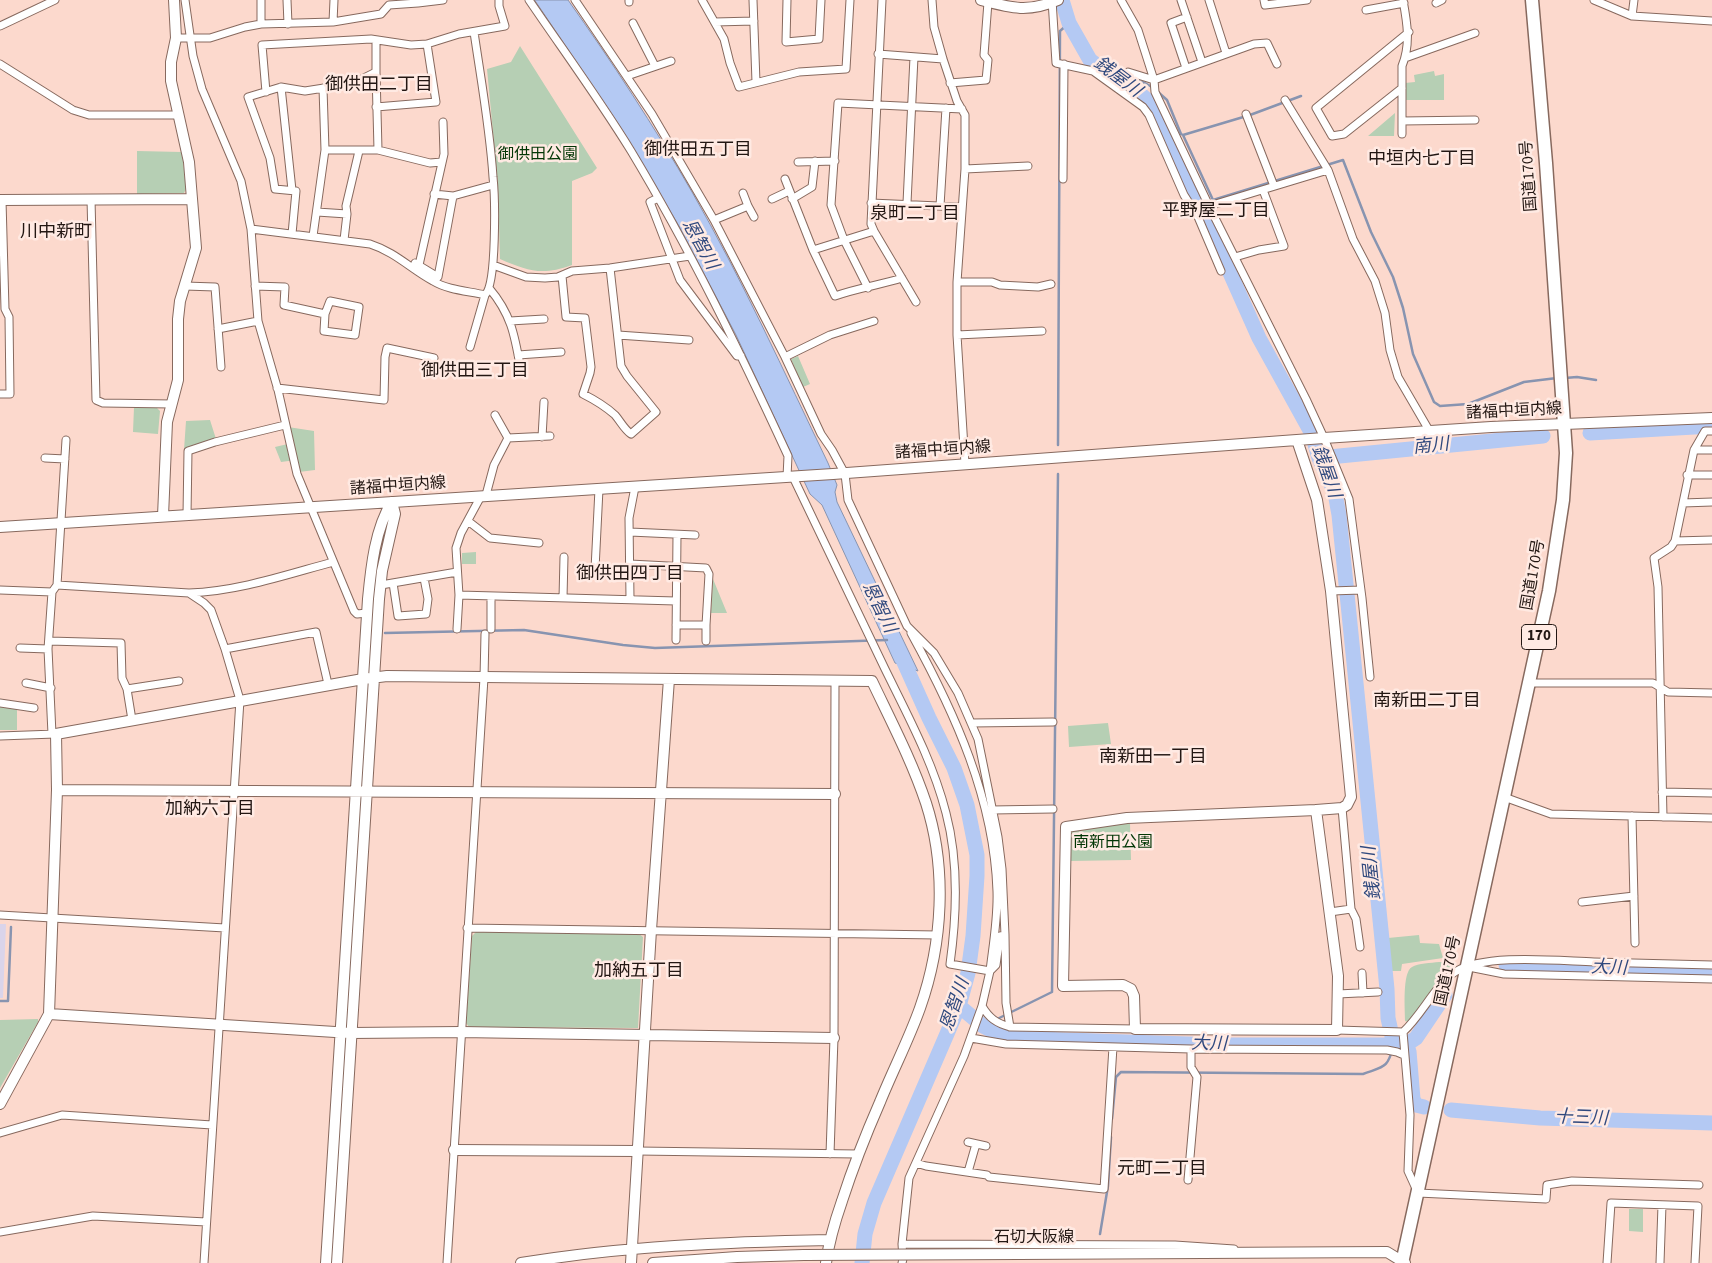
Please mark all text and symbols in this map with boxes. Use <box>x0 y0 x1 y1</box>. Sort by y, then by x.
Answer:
water label: 銭屋川 <box>1089 53 1145 103</box>
district label: 御供田二丁目 <box>325 75 433 97</box>
street label: 国道170号 <box>1518 139 1542 213</box>
district label: 御供田五丁目 <box>644 140 752 162</box>
park label: 御供田公園 <box>498 145 578 165</box>
district label: 中垣内七丁目 <box>1368 149 1476 171</box>
district label: 平野屋二丁目 <box>1162 201 1270 223</box>
district label: 泉町二丁目 <box>870 204 960 226</box>
water label: 恩智川 <box>676 216 722 274</box>
district label: 川中新町 <box>20 222 92 244</box>
district label: 御供田三丁目 <box>421 361 529 383</box>
street label: 諸福中垣内線 <box>1466 400 1562 424</box>
water label: 南川 <box>1412 434 1450 460</box>
street label: 諸福中垣内線 <box>894 438 992 464</box>
water label: 銭屋川 <box>1306 443 1344 501</box>
street label: 諸福中垣内線 <box>349 474 447 500</box>
street label: 国道170号 <box>1518 538 1550 612</box>
district label: 御供田四丁目 <box>576 564 684 586</box>
water label: 恩智川 <box>856 579 900 637</box>
road number: 170 <box>1522 624 1556 650</box>
district label: 南新田二丁目 <box>1373 691 1481 713</box>
district label: 南新田一丁目 <box>1099 747 1207 769</box>
district label: 加納六丁目 <box>165 799 255 821</box>
park label: 南新田公園 <box>1073 833 1153 853</box>
water label: 銭屋川 <box>1359 845 1387 901</box>
street label: 国道170号 <box>1432 934 1466 1008</box>
water label: 大川 <box>1591 958 1627 980</box>
district label: 加納五丁目 <box>594 961 684 983</box>
water label: 恩智川 <box>937 976 975 1034</box>
water label: 大川 <box>1191 1034 1227 1056</box>
water label: 十三川 <box>1554 1107 1608 1131</box>
district label: 元町二丁目 <box>1117 1159 1207 1181</box>
street label: 石切大阪線 <box>994 1228 1074 1248</box>

